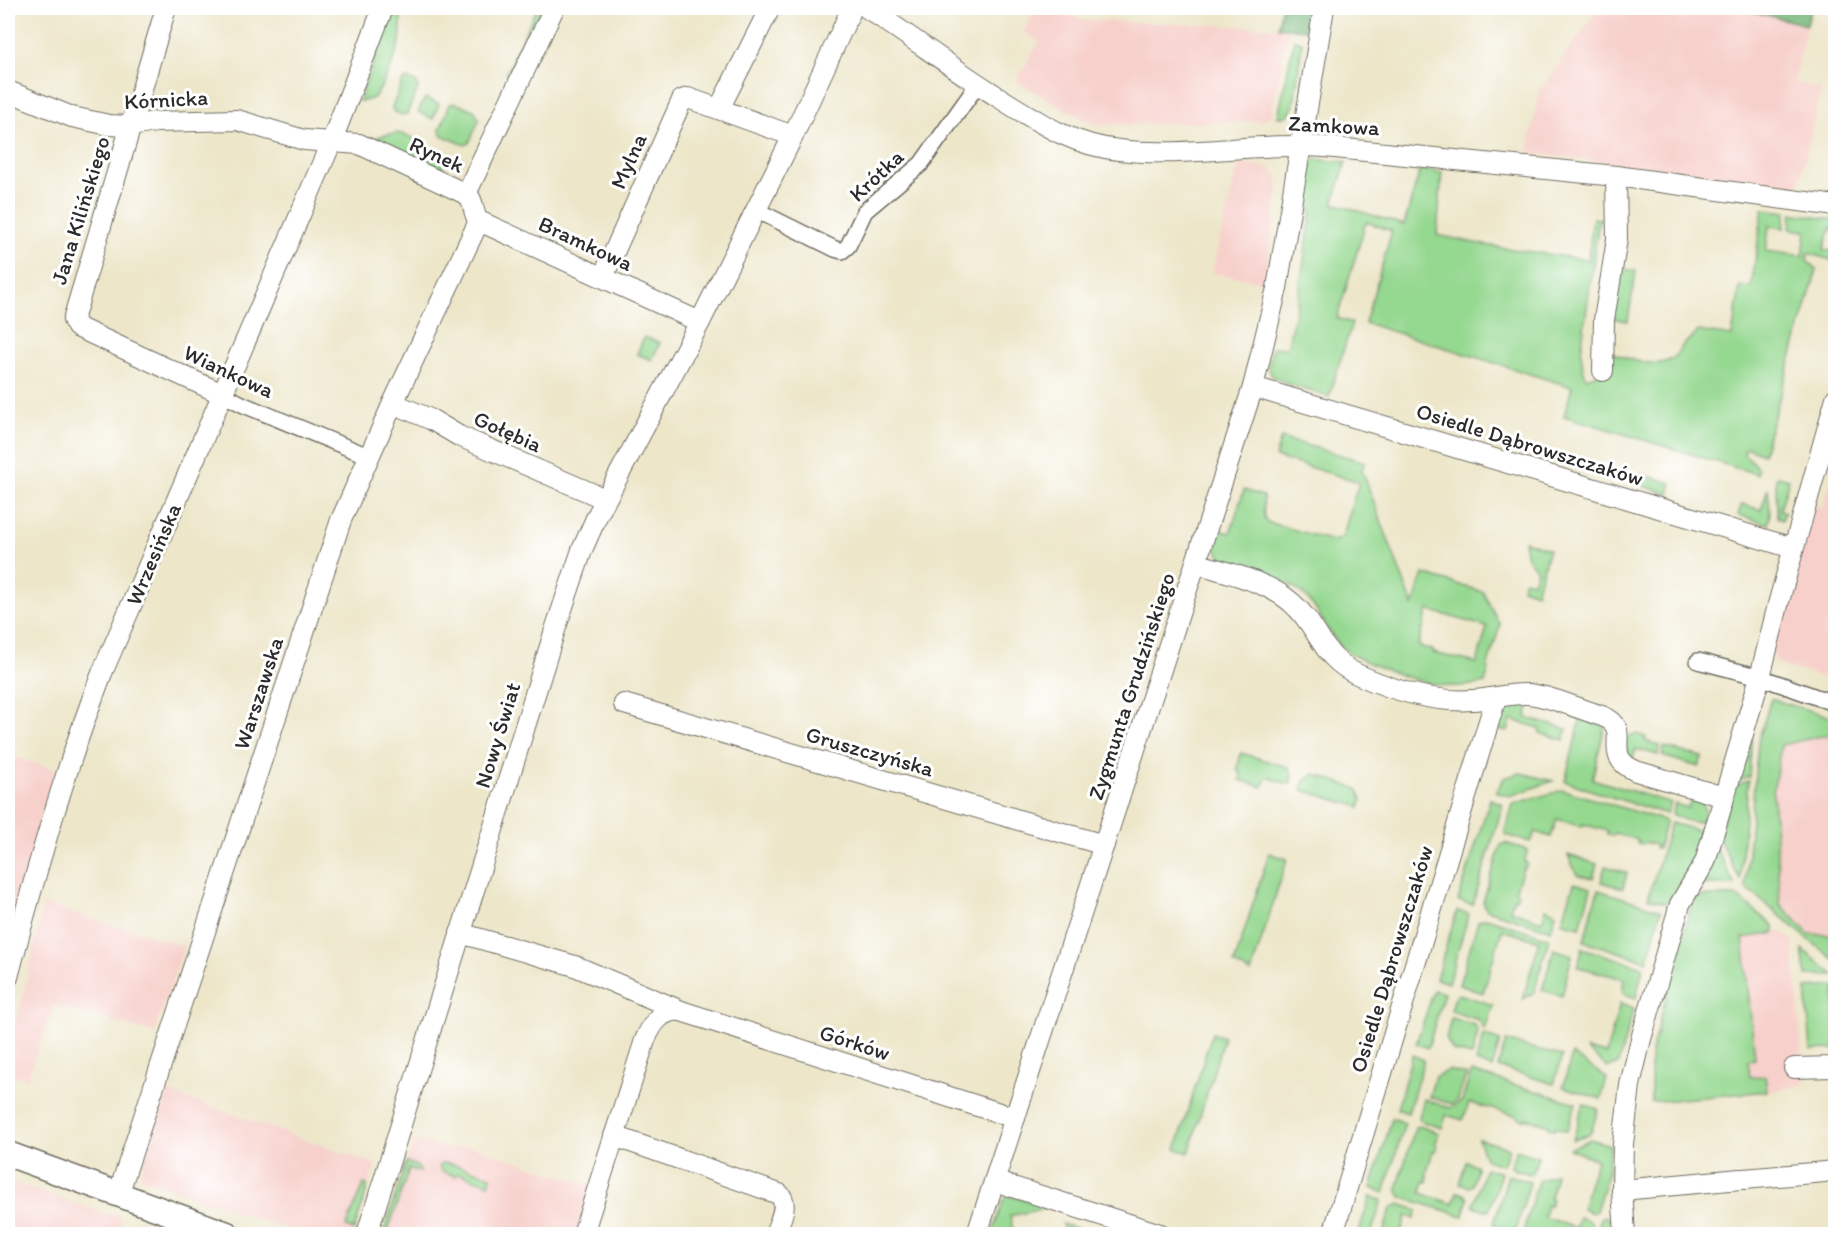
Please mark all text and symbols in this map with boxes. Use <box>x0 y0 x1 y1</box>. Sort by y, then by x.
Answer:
street label: Kórnicka <box>123 84 209 115</box>
street label: Zamkowa <box>1288 110 1381 141</box>
street label: Mylna <box>604 129 653 193</box>
street label: Rynek <box>405 130 469 179</box>
street label: Jana Kilińskiego <box>45 133 116 288</box>
street label: Krótka <box>843 143 910 207</box>
street label: Bramkowa <box>534 210 638 277</box>
street label: Wiankowa <box>179 339 279 404</box>
street label: Osiedle Dąbrowszczaków <box>1413 397 1647 492</box>
street label: Gołębia <box>470 405 547 459</box>
street label: Wrzesińska <box>120 498 187 609</box>
street label: Zygmunta Grudzińskiego <box>1082 569 1181 803</box>
street label: Warszawska <box>228 633 290 753</box>
street label: Nowy Świat <box>469 679 526 791</box>
street label: Gruszczyńska <box>803 720 937 783</box>
street label: Osiedle Dąbrowszczaków <box>1344 842 1439 1076</box>
street label: Górków <box>816 1018 894 1067</box>

